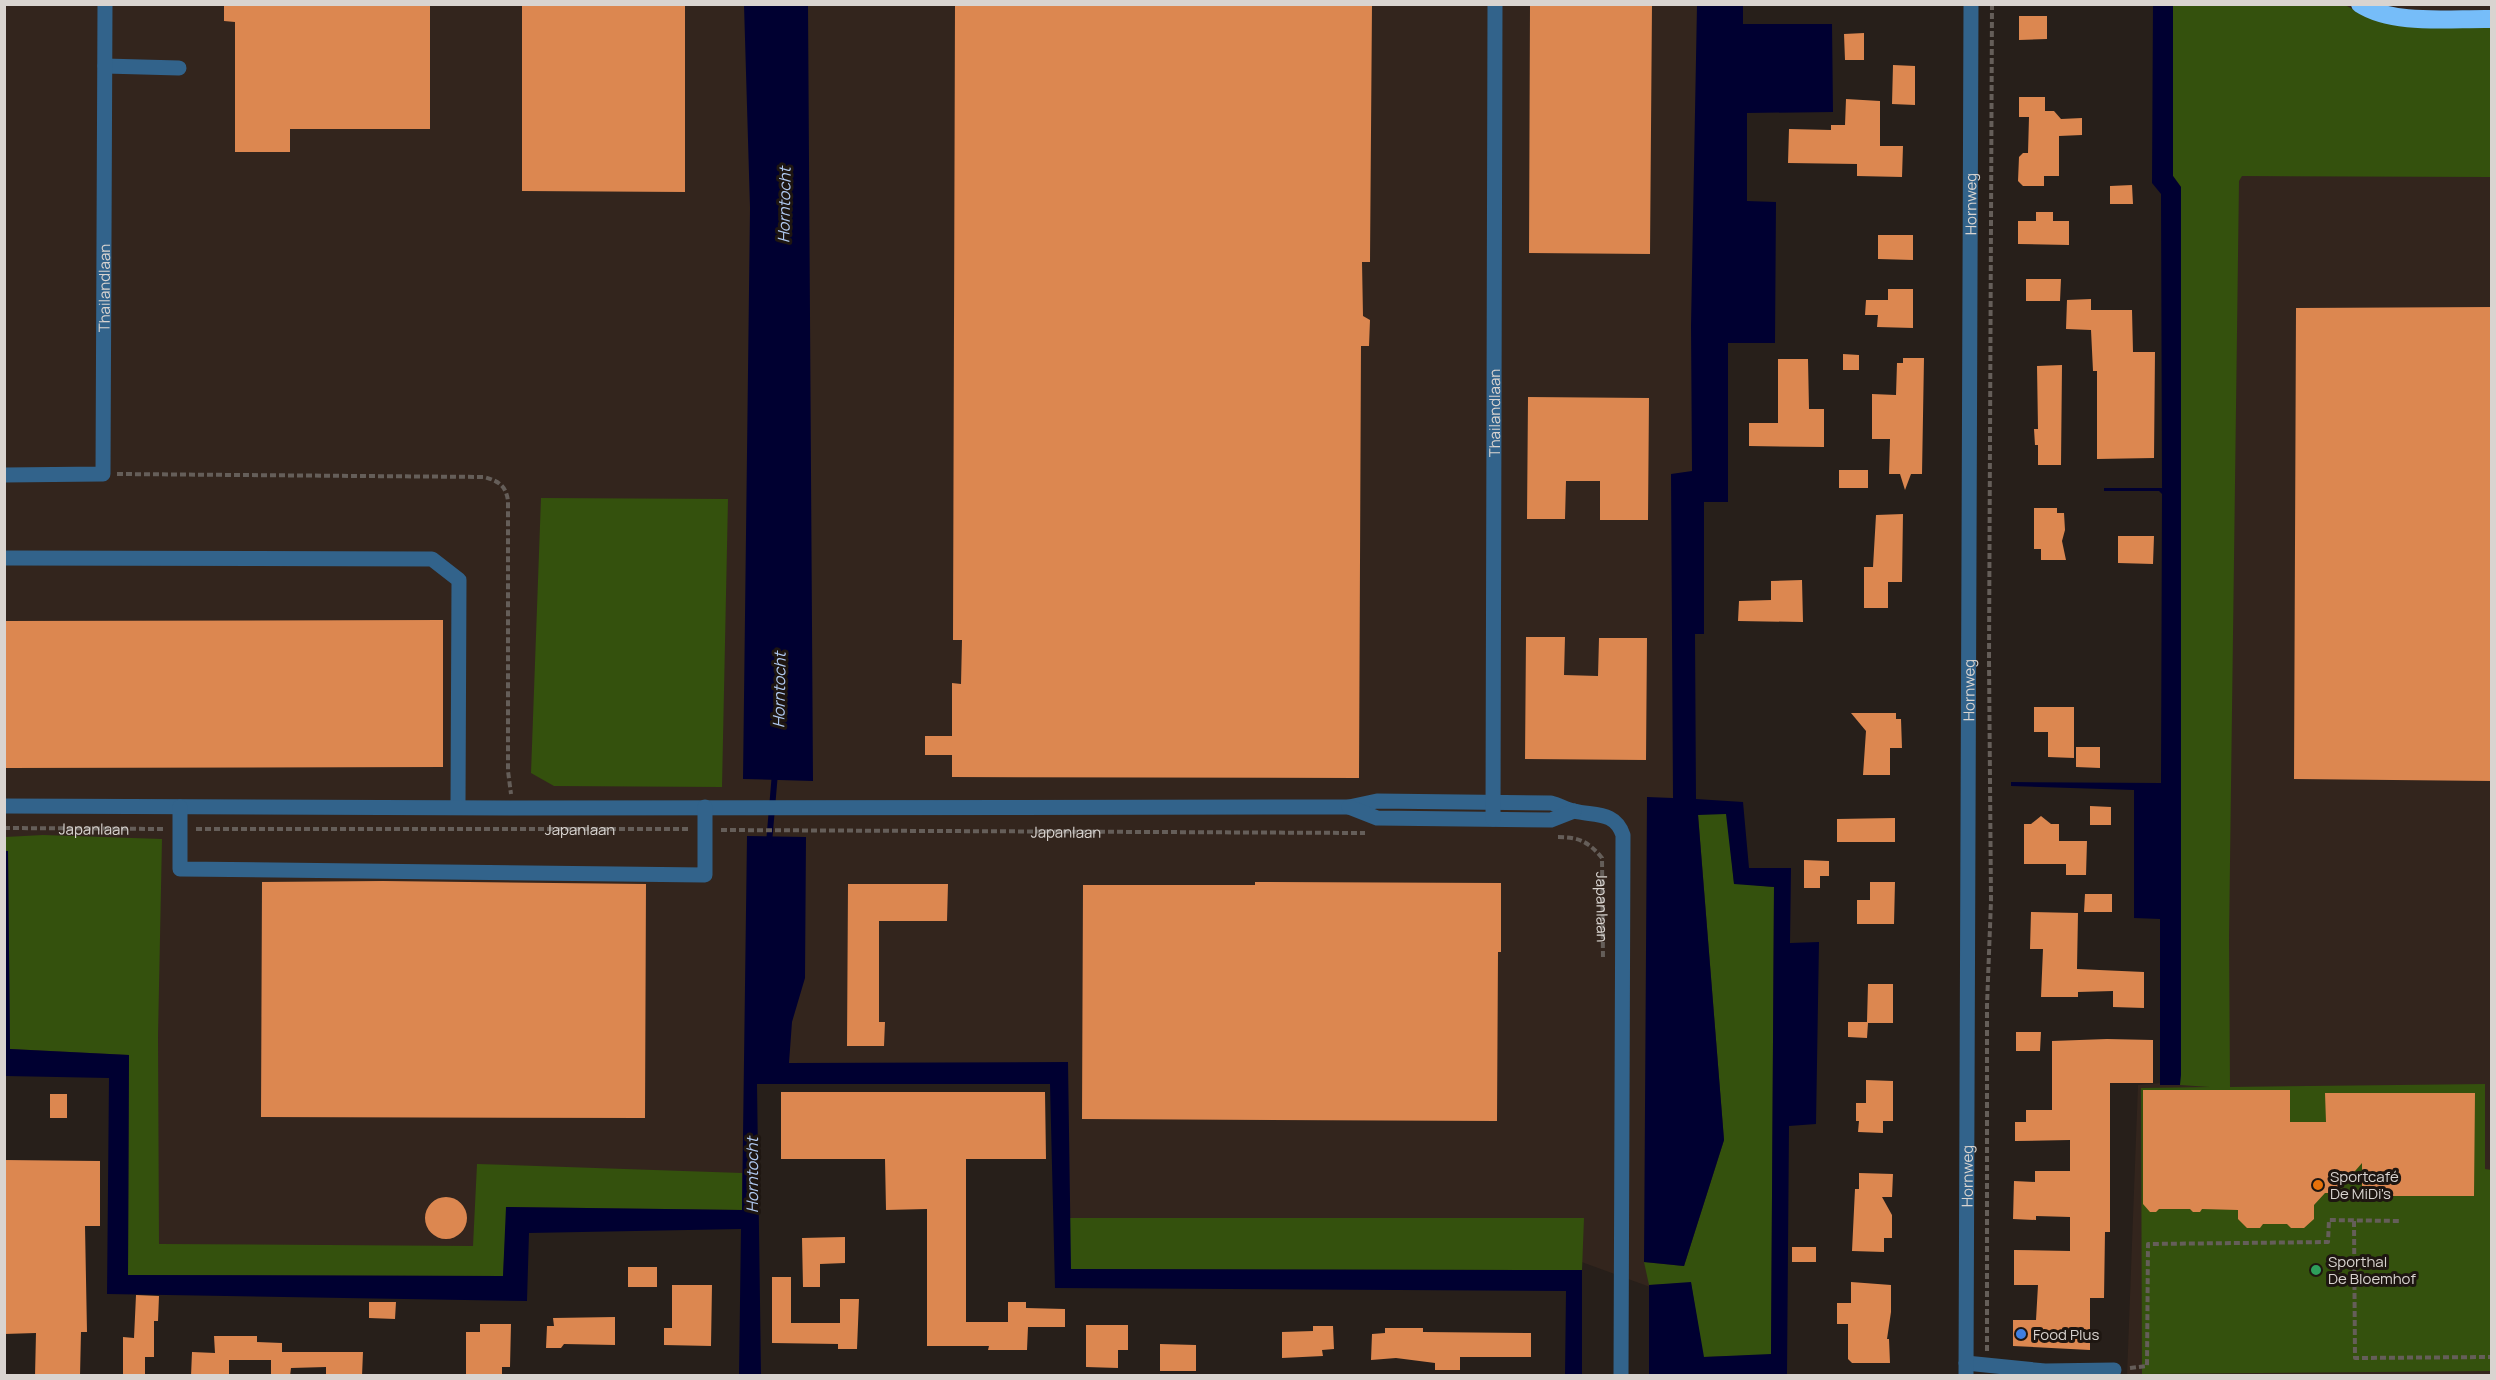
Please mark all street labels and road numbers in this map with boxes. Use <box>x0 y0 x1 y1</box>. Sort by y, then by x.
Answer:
street label: Hornweg <box>1960 173 1981 235</box>
street label: Thailandlaan <box>93 244 114 332</box>
street label: Thailandlaan <box>1483 369 1505 457</box>
street label: Hornweg <box>1958 659 1979 721</box>
street label: Japanlaan <box>59 818 129 839</box>
street label: Japanlaan <box>545 819 615 840</box>
street label: Japanlaan <box>1031 821 1101 842</box>
street label: Japanlaan <box>1592 872 1613 943</box>
street label: Hornweg <box>1956 1145 1977 1207</box>

